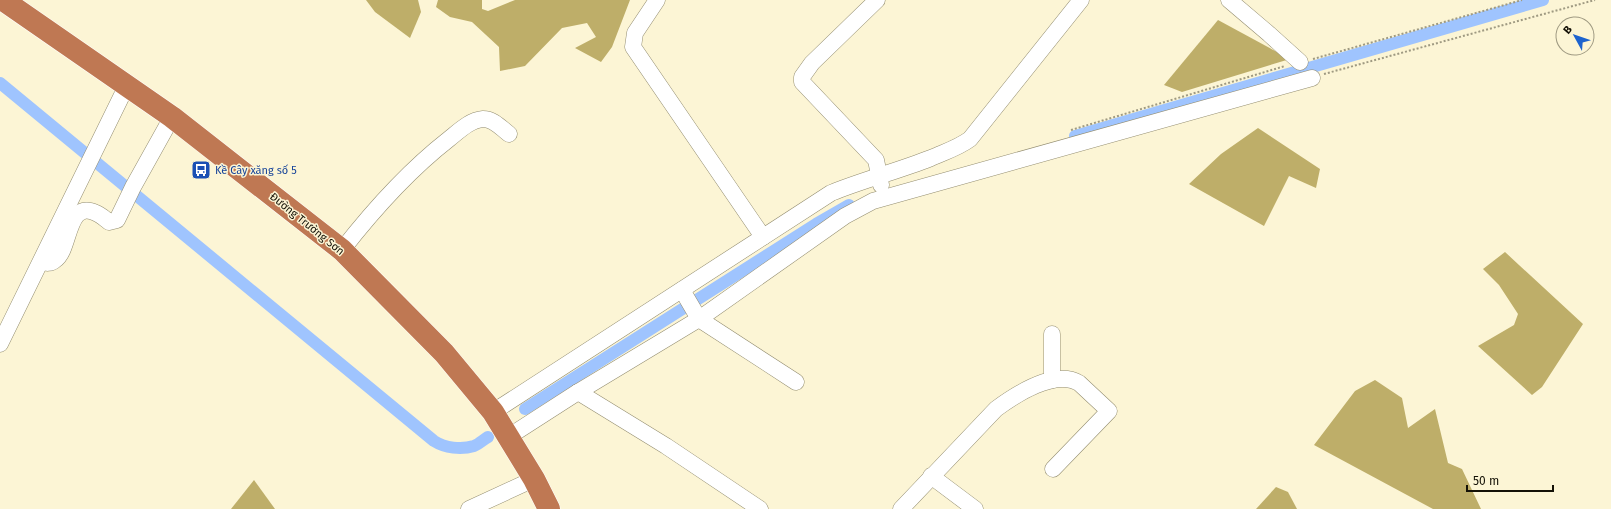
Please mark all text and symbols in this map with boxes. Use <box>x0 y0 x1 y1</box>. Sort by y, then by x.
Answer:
north arrow <box>1555 16 1595 56</box>
text: B <box>1561 23 1575 37</box>
bus stop icon: Kề Cây xăng số 5 <box>190 159 212 181</box>
place label: Kề Cây xăng số 5 <box>215 164 297 177</box>
street label: Đường Trường Sơn <box>267 190 347 258</box>
scale bar <box>1467 467 1553 493</box>
text: 50 m <box>1473 474 1499 488</box>

